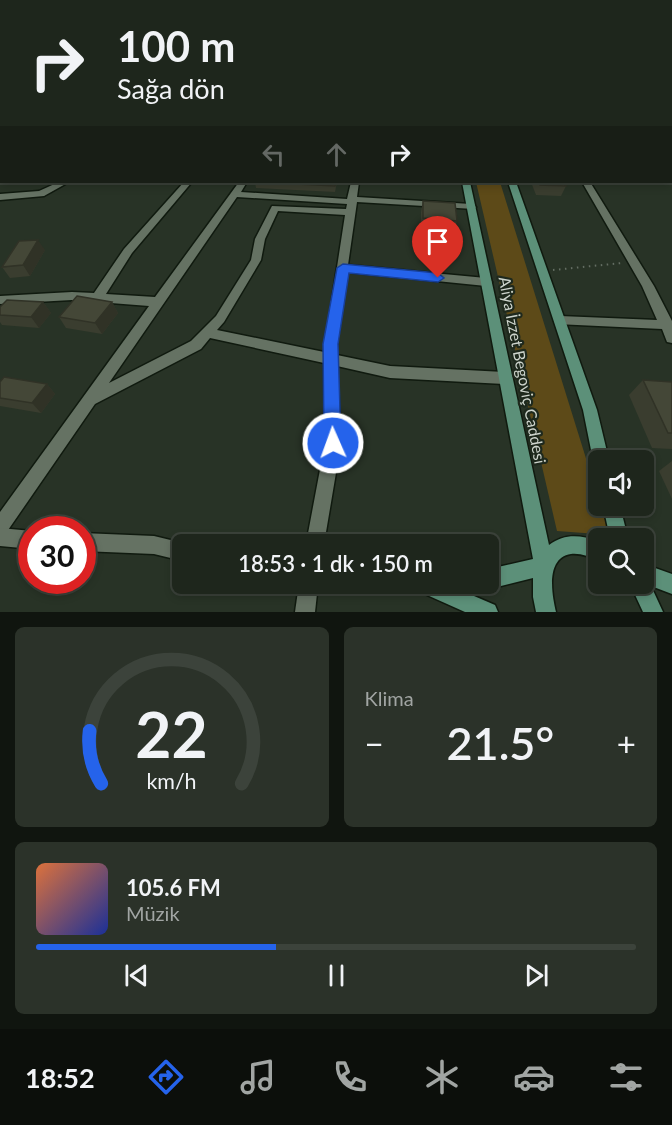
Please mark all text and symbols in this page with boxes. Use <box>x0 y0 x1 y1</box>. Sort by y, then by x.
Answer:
text: 100 m <box>117 21 235 71</box>
icon: right <box>18 24 96 102</box>
text: Sağa dön <box>117 72 225 105</box>
icon: left <box>257 138 290 171</box>
icon: ahead <box>320 138 353 171</box>
icon: right <box>383 138 416 171</box>
pin <box>412 216 463 278</box>
icon: arrive <box>421 225 454 258</box>
street label: Aliya İzzet Begoviç Caddesi <box>495 275 551 465</box>
position arrow <box>301 411 365 475</box>
map controls <box>588 450 654 594</box>
button: sound <box>588 450 654 516</box>
speed limit sign: 30 <box>18 516 96 594</box>
button: search <box>588 528 654 594</box>
text: 18:53 · 1 dk · 150 m <box>238 550 433 577</box>
text: Klima <box>365 686 414 710</box>
text: 22 <box>136 696 208 771</box>
text: 21.5° <box>446 716 554 770</box>
text: − <box>365 723 384 763</box>
text: + <box>617 723 636 763</box>
text: km/h <box>147 768 197 794</box>
text: 105.6 FM <box>126 874 221 901</box>
text: Müzik <box>126 901 180 925</box>
icon: previous <box>120 959 153 992</box>
icon: pause <box>320 959 353 992</box>
icon: next <box>520 959 553 992</box>
icon: directions <box>145 1056 187 1098</box>
icon: music <box>237 1056 279 1098</box>
icon: phone <box>329 1056 371 1098</box>
icon: climate <box>421 1056 463 1098</box>
icon: car <box>513 1056 555 1098</box>
icon: filters <box>605 1056 647 1098</box>
text: 18:52 <box>25 1061 95 1094</box>

